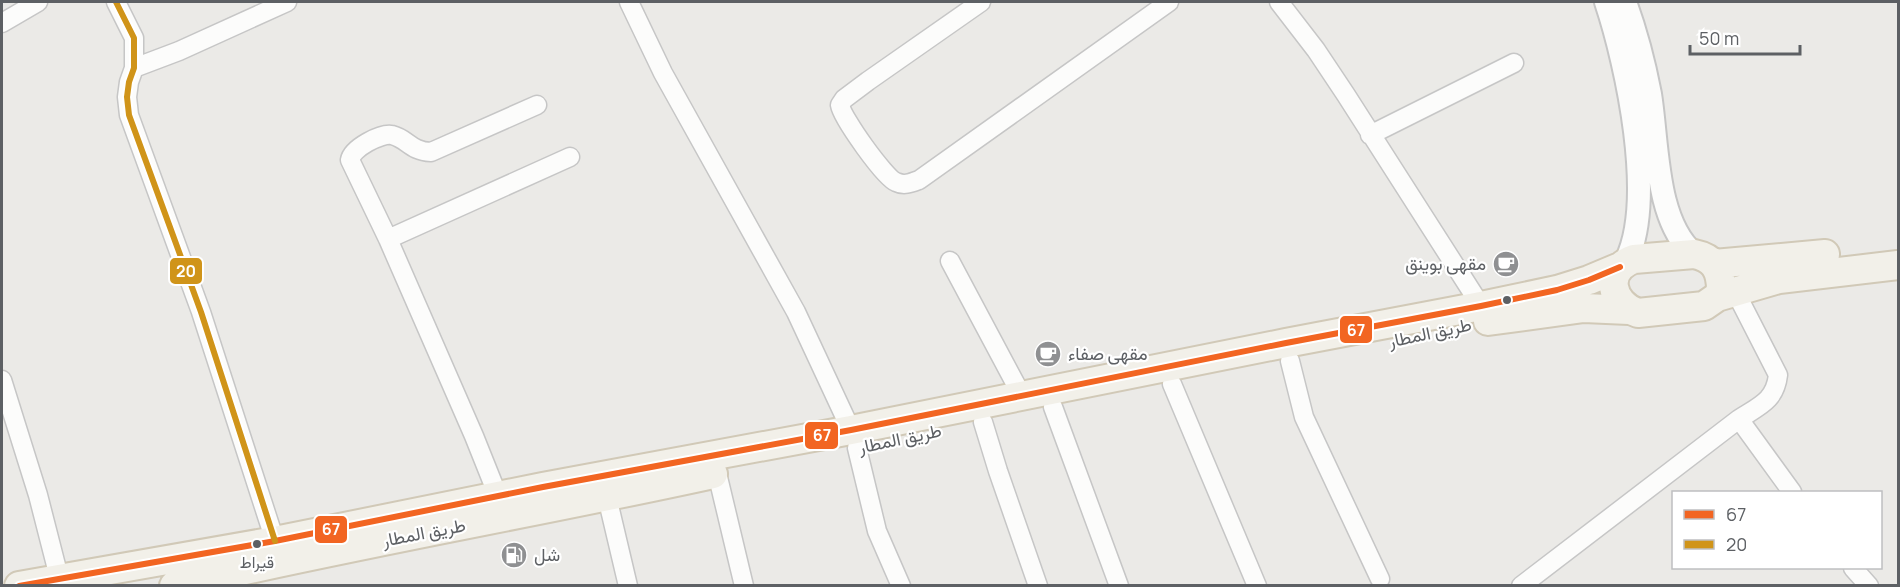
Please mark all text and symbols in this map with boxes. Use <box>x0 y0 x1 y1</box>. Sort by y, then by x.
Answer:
scale bar <box>1690 18 1800 56</box>
text: 50 m <box>1699 26 1739 50</box>
cafe icon: مقهى بوينق <box>1491 249 1521 279</box>
place label: مقهى بوينق <box>1405 251 1486 275</box>
line badge: 20 <box>169 257 203 285</box>
text: 20 <box>176 260 196 282</box>
unlabelled marker <box>1501 294 1513 306</box>
street label: طريق المطار <box>1385 312 1474 353</box>
line badge: 67 <box>1339 315 1373 344</box>
text: 67 <box>1347 319 1365 341</box>
cafe icon: مقهى صفاء <box>1033 339 1063 369</box>
place label: مقهى صفاء <box>1068 341 1148 365</box>
street label: طريق المطار <box>855 418 944 459</box>
line badge: 67 <box>804 421 839 450</box>
text: 67 <box>813 424 831 446</box>
legend <box>1672 491 1882 569</box>
text: 67 <box>1726 502 1746 526</box>
street label: طريق المطار <box>379 512 468 552</box>
line badge: 67 <box>314 515 348 544</box>
text: 67 <box>322 518 340 540</box>
text: 20 <box>1726 532 1747 556</box>
marker: قيراط <box>251 538 263 550</box>
fuel station icon: شل <box>499 540 529 570</box>
place label: شل <box>534 542 560 566</box>
place label: قيراط <box>240 551 274 573</box>

